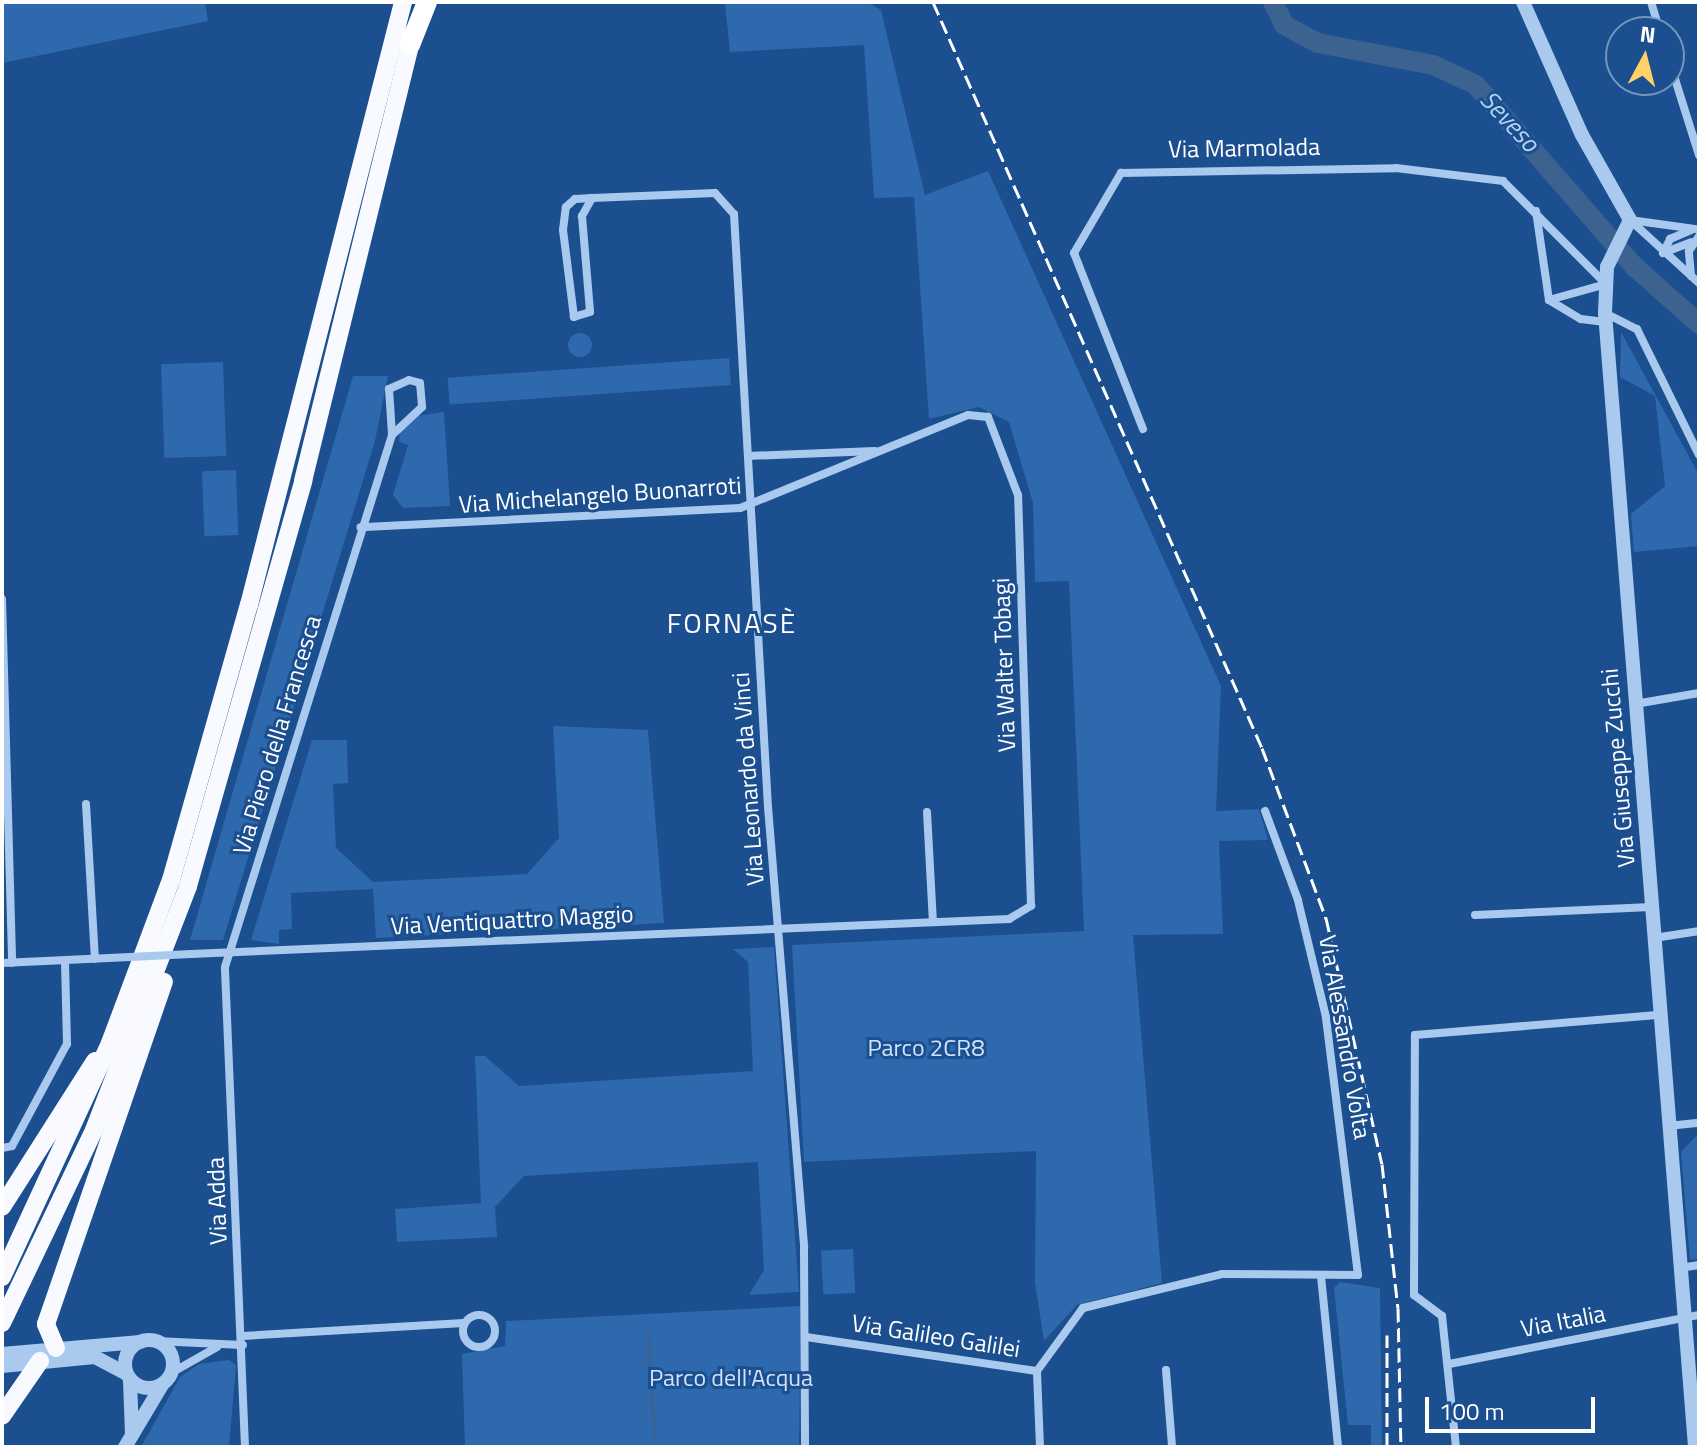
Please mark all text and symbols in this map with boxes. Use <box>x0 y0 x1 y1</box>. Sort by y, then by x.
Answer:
north arrow <box>1605 16 1685 96</box>
text: N <box>1638 16 1657 52</box>
water label: Seveso <box>1474 84 1546 158</box>
street label: Via Marmolada <box>1168 132 1320 164</box>
street label: Via Michelangelo Buonarroti <box>458 471 742 519</box>
street label: Via Walter Tobagi <box>987 577 1021 753</box>
district label: FORNASÈ <box>667 606 797 640</box>
street label: Via Piero della Francesca <box>227 612 327 858</box>
street label: Via Giuseppe Zucchi <box>1595 667 1641 869</box>
street label: Via Leonardo da Vinci <box>726 671 770 887</box>
street label: Via Ventiquattro Maggio <box>390 899 634 941</box>
street label: Via Alessandro Volta <box>1313 933 1377 1141</box>
park label: Parco 2CR8 <box>867 1034 985 1062</box>
street label: Via Adda <box>201 1156 233 1246</box>
street label: Via Italia <box>1518 1299 1608 1343</box>
street label: Via Galileo Galilei <box>850 1308 1022 1364</box>
park label: Parco dell'Acqua <box>649 1364 813 1392</box>
scale bar <box>1429 1381 1599 1431</box>
text: 100 m <box>1439 1393 1505 1429</box>

